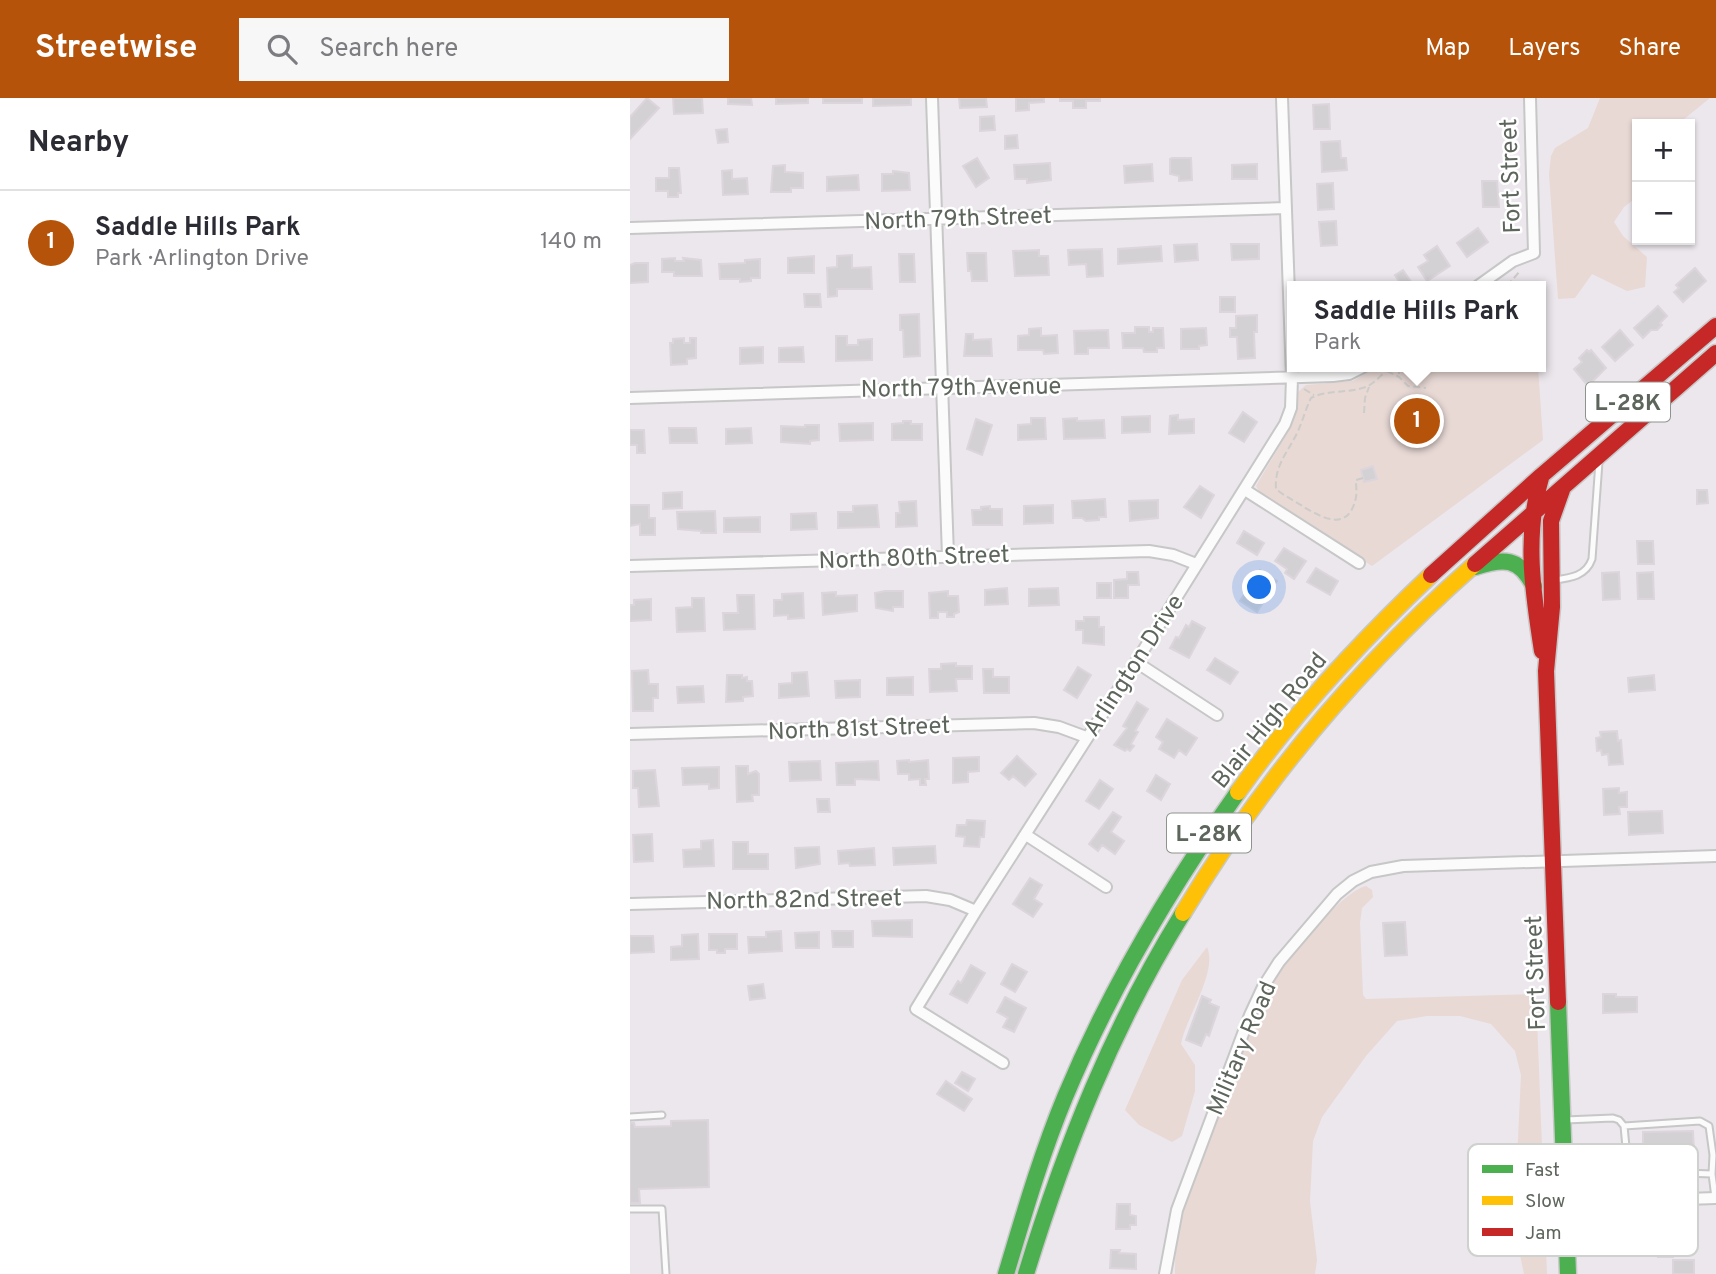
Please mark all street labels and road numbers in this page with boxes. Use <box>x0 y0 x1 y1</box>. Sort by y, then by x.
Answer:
street label: Fort Street <box>1495 118 1529 234</box>
street label: North 79th Street <box>864 202 1052 238</box>
street label: North 79th Avenue <box>860 372 1062 406</box>
road number: L-28K <box>1586 382 1670 422</box>
street label: North 80th Street <box>818 541 1010 577</box>
street label: Arlington Drive <box>1078 589 1192 743</box>
street label: Blair High Road <box>1206 647 1335 796</box>
street label: North 81st Street <box>767 712 951 748</box>
road number: L-28K <box>1167 814 1251 852</box>
street label: North 82nd Street <box>706 884 902 918</box>
street label: Fort Street <box>1520 915 1554 1031</box>
street label: Military Road <box>1201 977 1285 1120</box>

